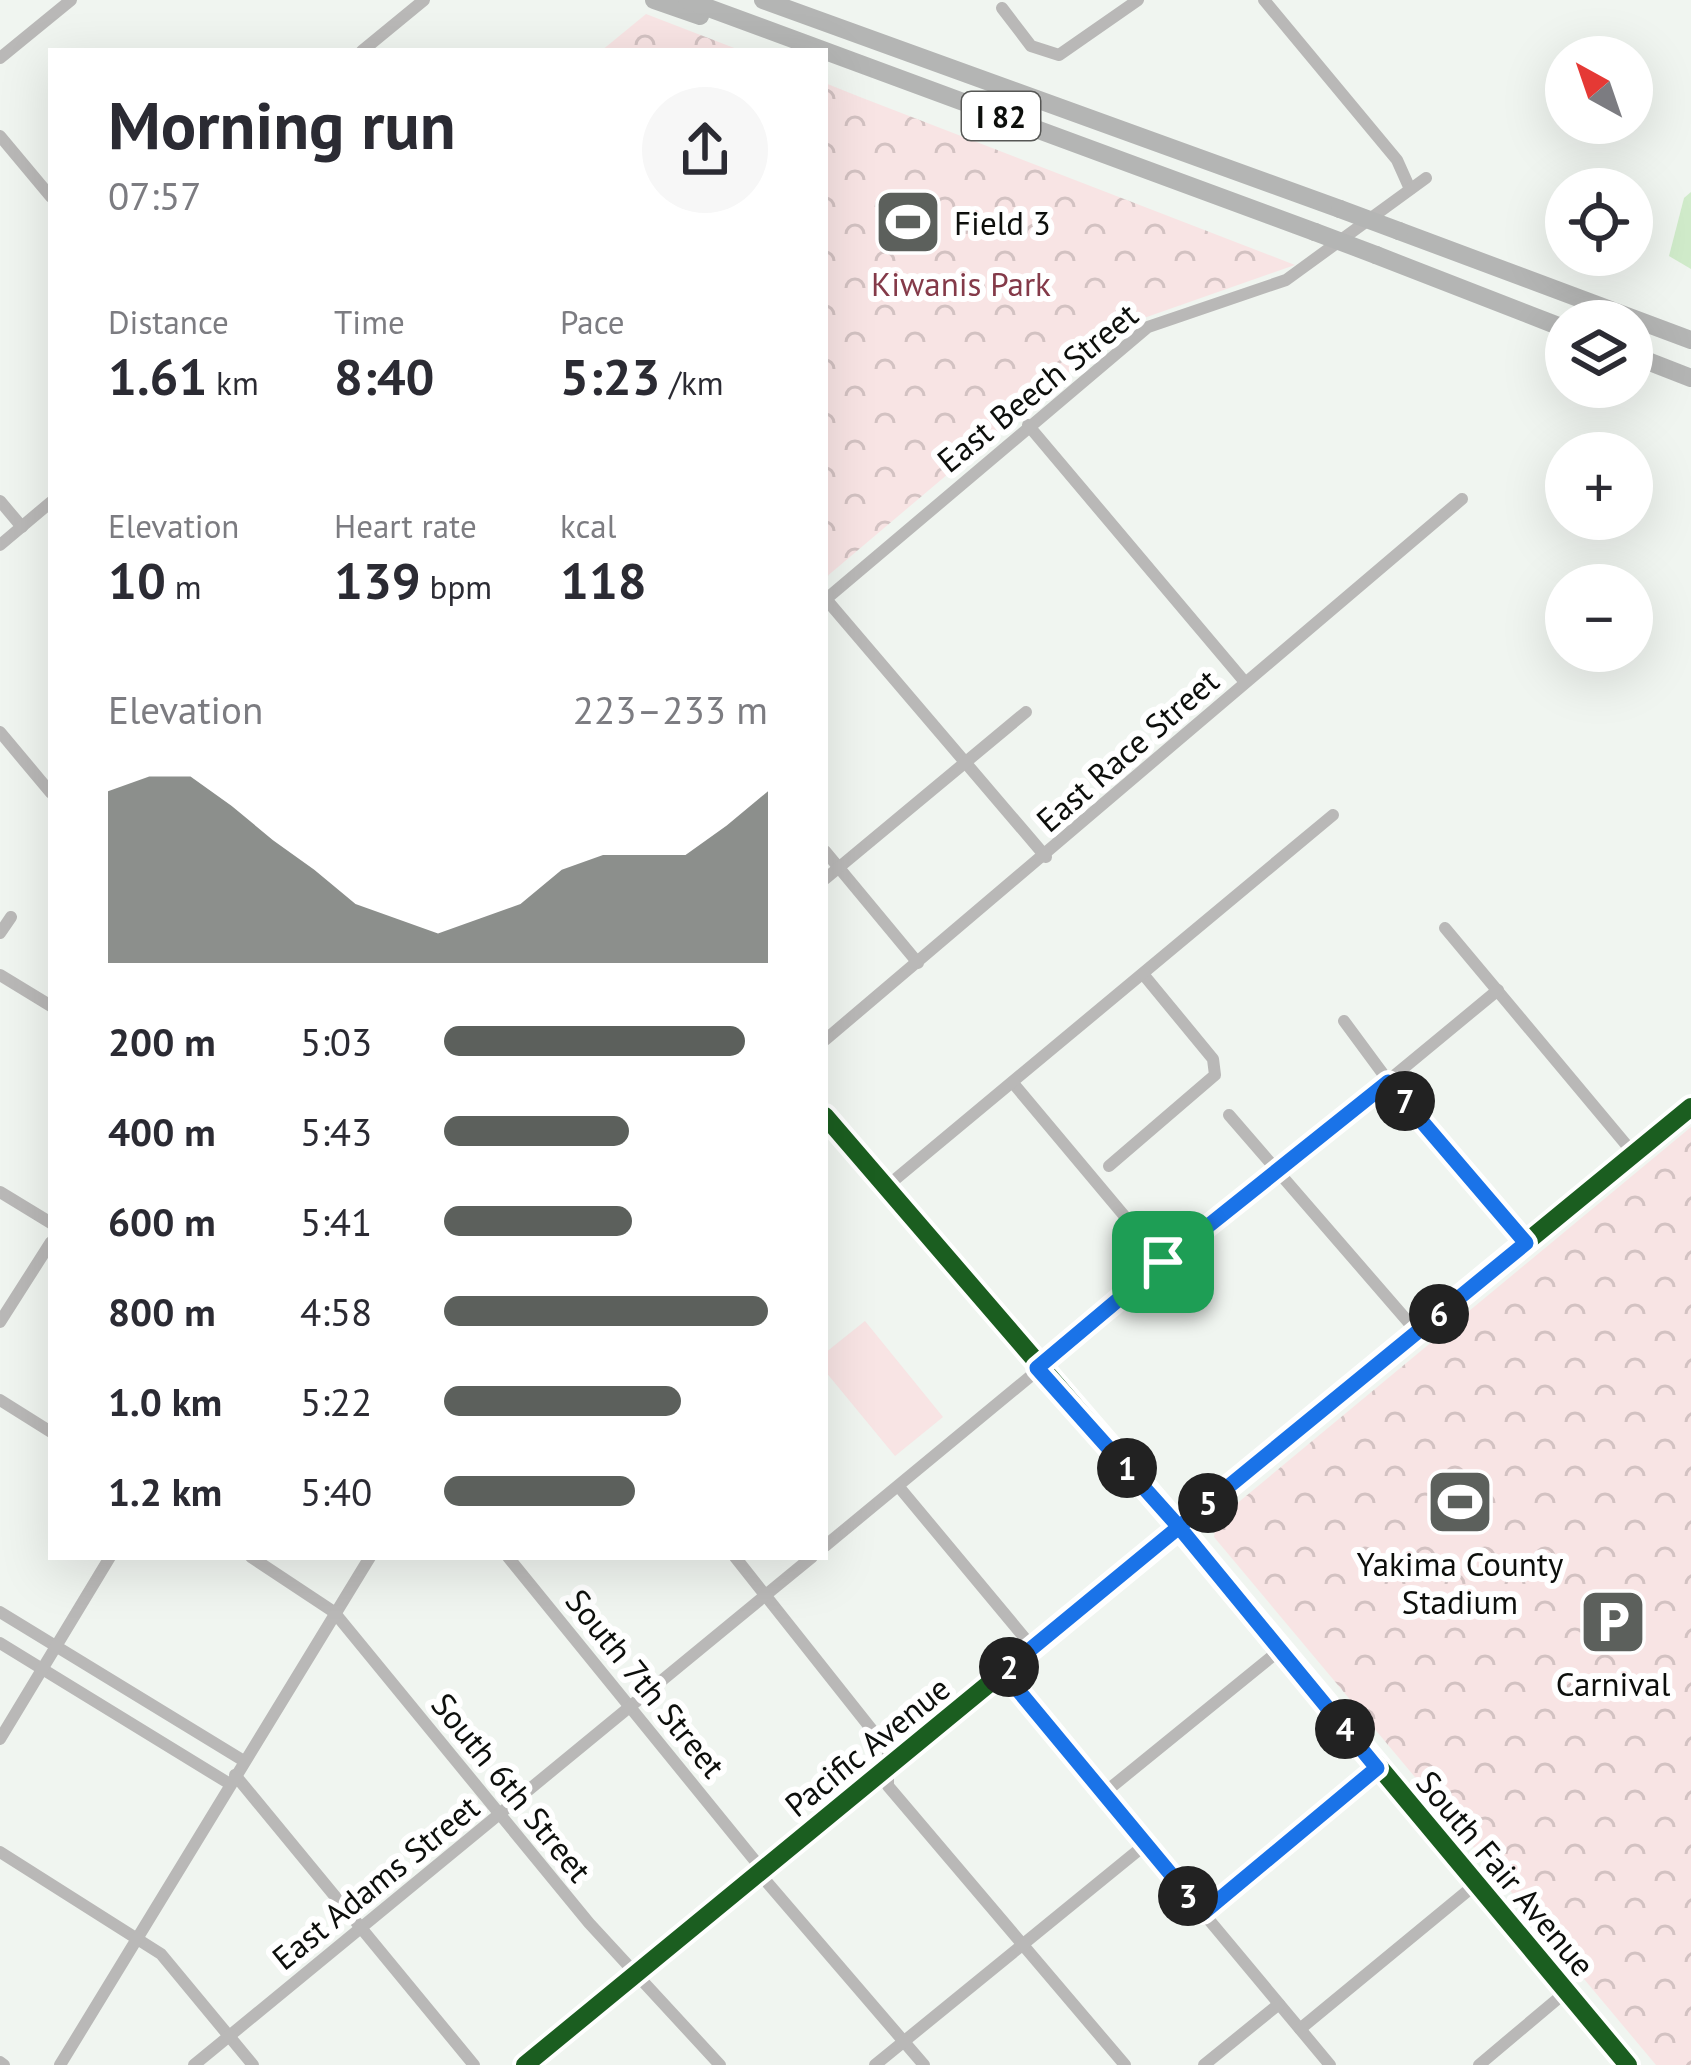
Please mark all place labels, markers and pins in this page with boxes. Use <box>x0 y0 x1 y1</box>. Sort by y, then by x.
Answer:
sports icon: Field 3 <box>873 187 943 257</box>
place label: Field 3 <box>954 201 1051 244</box>
pin: 7 <box>1375 1071 1435 1131</box>
pin <box>1112 1211 1214 1313</box>
pin: 6 <box>1409 1284 1469 1344</box>
pin: 1 <box>1097 1438 1157 1498</box>
sports icon: Yakima County Stadium <box>1425 1467 1495 1537</box>
pin: 5 <box>1178 1473 1238 1533</box>
place label: Yakima County Stadium <box>1357 1542 1564 1623</box>
parking icon: Carnival <box>1578 1587 1648 1657</box>
pin: 2 <box>979 1637 1039 1697</box>
place label: Carnival <box>1556 1662 1671 1705</box>
pin: 4 <box>1315 1699 1375 1759</box>
pin: 3 <box>1158 1866 1218 1926</box>

